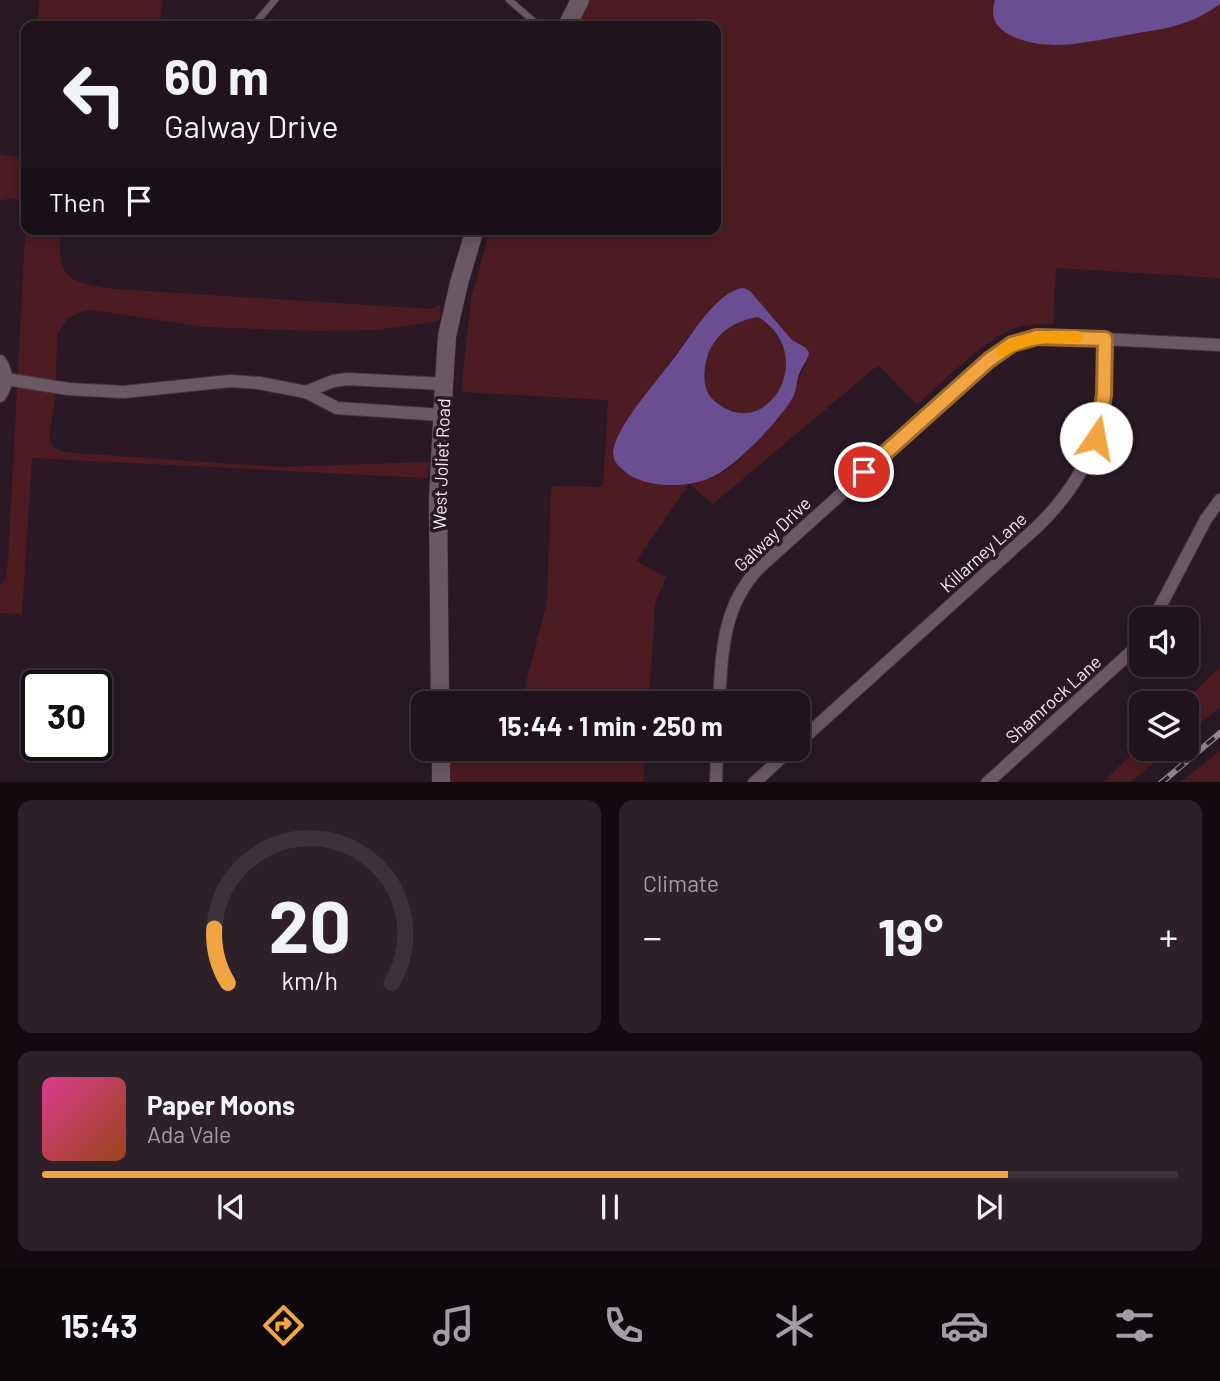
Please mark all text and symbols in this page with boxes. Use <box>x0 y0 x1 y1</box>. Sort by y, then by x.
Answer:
text: 60 m <box>164 46 269 105</box>
icon: left <box>49 49 140 140</box>
text: Galway Drive <box>164 106 338 144</box>
icon: arrive <box>120 182 158 220</box>
text: Then <box>49 186 106 217</box>
street label: West Joliet Road <box>428 398 454 530</box>
position arrow <box>1059 401 1133 475</box>
pin <box>834 442 894 502</box>
icon: arrive <box>845 453 883 491</box>
street label: Galway Drive <box>729 492 815 576</box>
street label: Killarney Lane <box>935 507 1031 597</box>
map controls <box>1129 607 1199 761</box>
button: sound <box>1129 607 1199 677</box>
street label: Shamrock Lane <box>1001 650 1105 748</box>
speed limit sign: 30 <box>21 670 112 761</box>
button: layers <box>1129 691 1199 761</box>
text: 15:44 · 1 min · 250 m <box>498 710 723 741</box>
text: Climate <box>643 869 719 897</box>
text: 20 <box>268 880 351 968</box>
text: 19° <box>878 904 943 966</box>
text: − <box>643 913 662 959</box>
text: + <box>1159 913 1178 959</box>
text: km/h <box>281 964 338 994</box>
text: Paper Moons <box>147 1089 295 1120</box>
text: Ada Vale <box>147 1120 231 1148</box>
icon: previous <box>212 1188 250 1226</box>
icon: pause <box>591 1188 629 1226</box>
icon: next <box>970 1188 1008 1226</box>
icon: directions <box>259 1301 308 1350</box>
icon: music <box>429 1301 478 1350</box>
icon: phone <box>599 1301 648 1350</box>
icon: climate <box>770 1301 819 1350</box>
icon: car <box>940 1301 989 1350</box>
icon: filters <box>1110 1301 1159 1350</box>
text: 15:43 <box>61 1306 138 1344</box>

